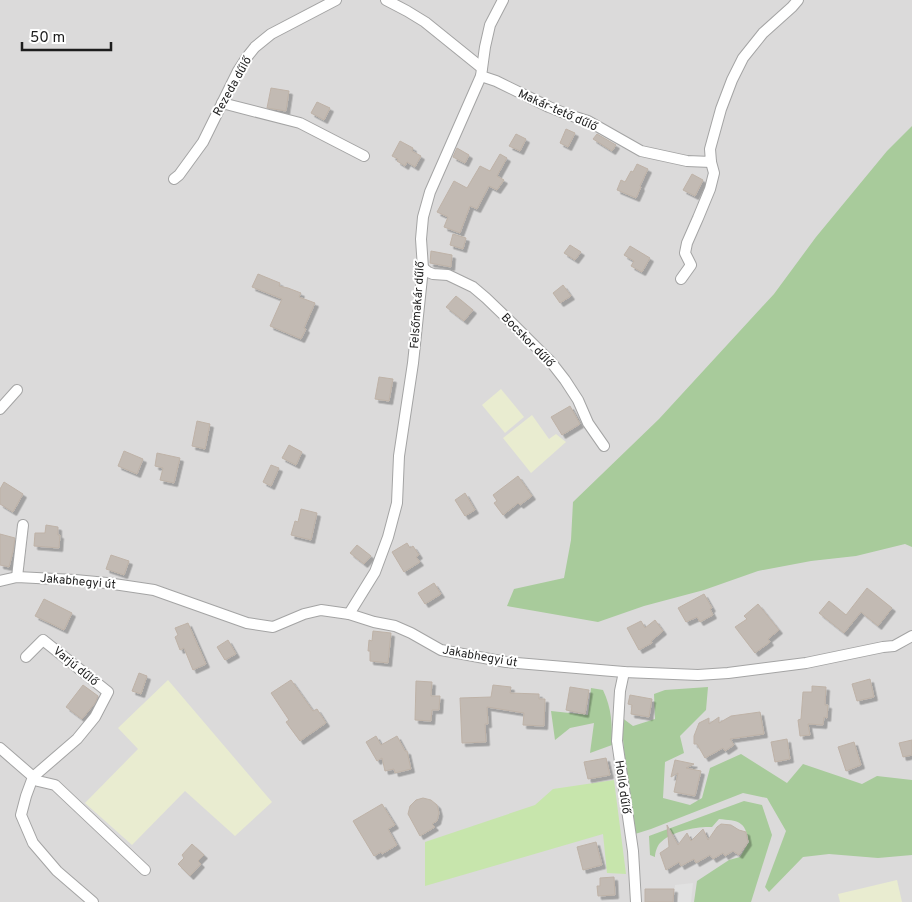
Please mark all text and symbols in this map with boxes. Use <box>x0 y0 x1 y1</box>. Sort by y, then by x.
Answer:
scale bar <box>22 20 111 52</box>
text: 50 m <box>30 29 65 48</box>
street label: Rezeda dűlő <box>210 53 256 119</box>
street label: Makár-tető dűlő <box>515 86 601 136</box>
street label: Felsőmakár dűlő <box>407 259 429 349</box>
street label: Bocskor dűlő <box>497 310 558 372</box>
street label: Jakabhegyi út <box>39 571 116 593</box>
street label: Jakabhegyi út <box>441 643 519 671</box>
street label: Varjú dűlő <box>49 644 102 691</box>
street label: Holló dűlő <box>610 759 634 816</box>

